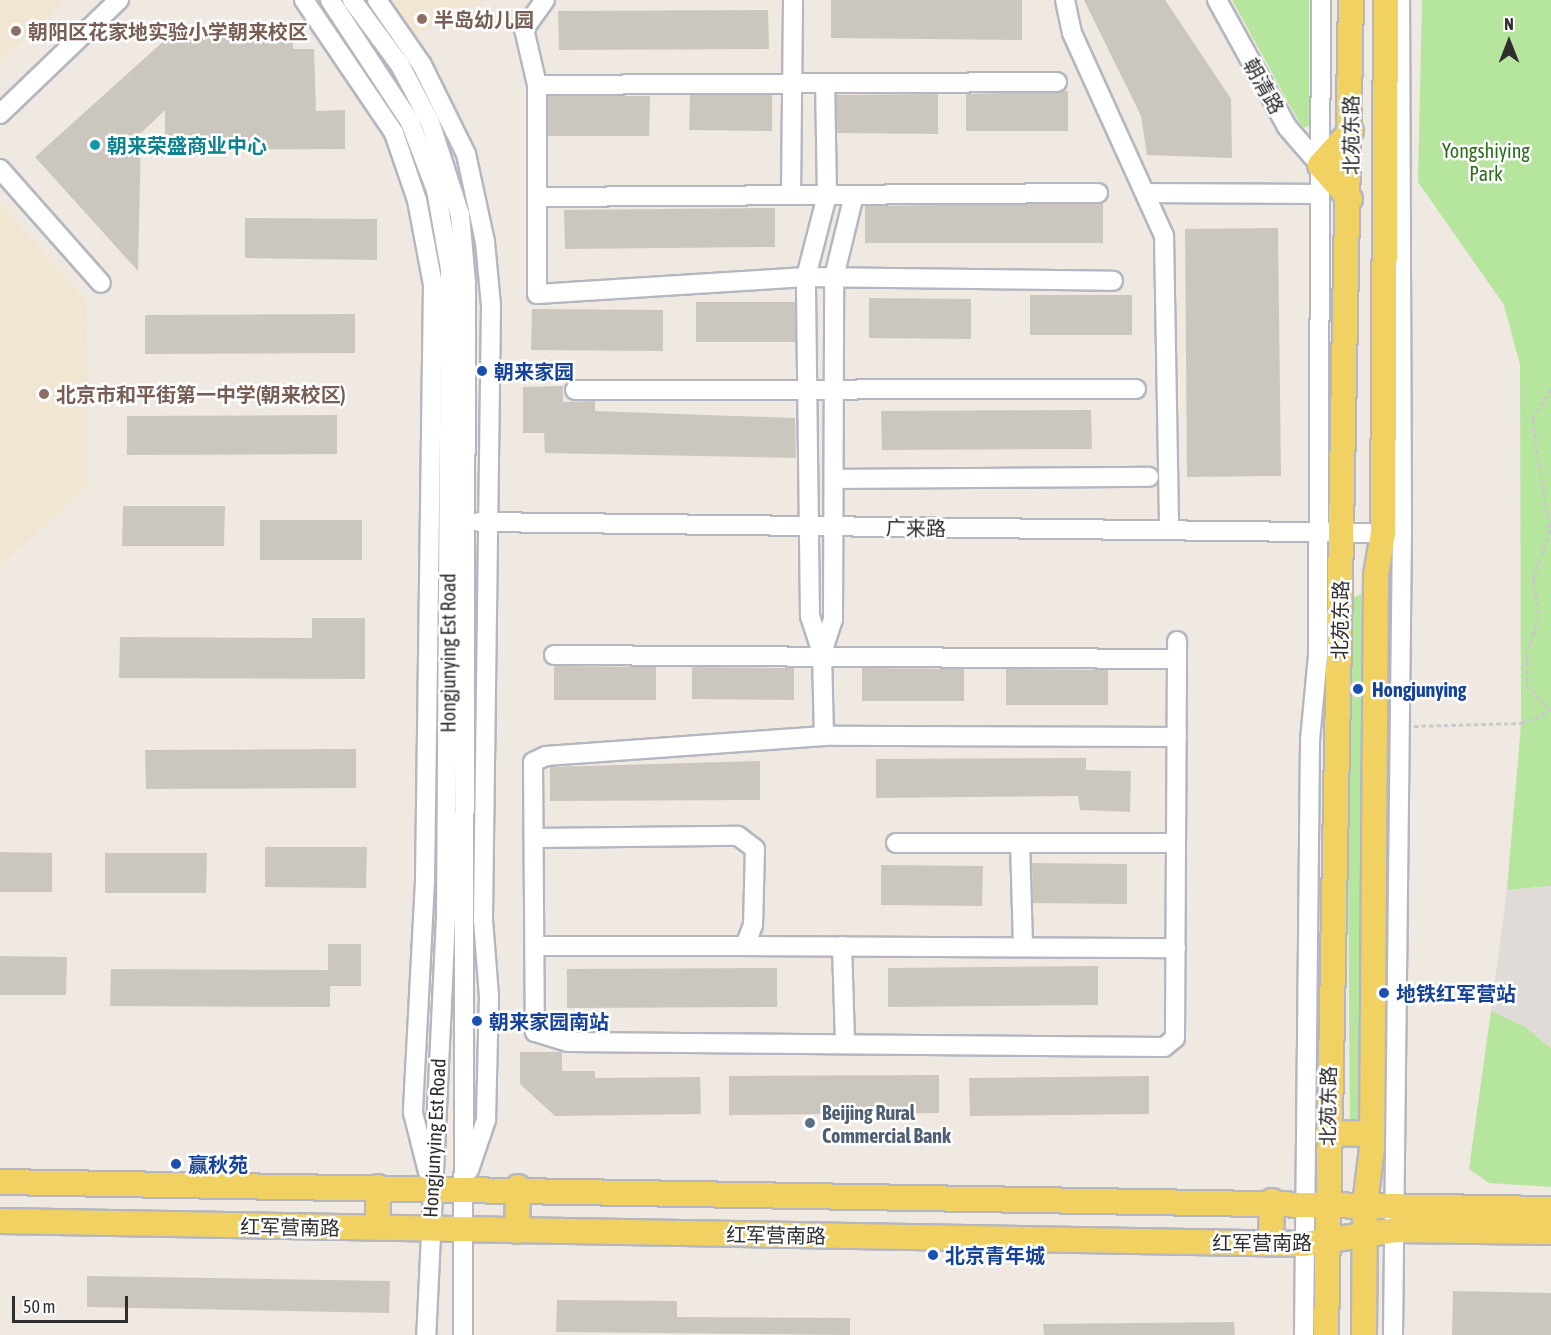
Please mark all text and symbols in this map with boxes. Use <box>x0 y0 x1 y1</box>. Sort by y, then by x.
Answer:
place label: 半岛幼儿园 <box>434 7 534 31</box>
marker: 半岛幼儿园 <box>415 12 429 26</box>
north arrow <box>1479 12 1539 72</box>
text: N <box>1504 15 1514 33</box>
place label: 朝阳区花家地实验小学朝来校区 <box>28 19 308 43</box>
marker: 朝阳区花家地实验小学朝来校区 <box>9 24 23 38</box>
street label: 朝清路 <box>1239 54 1289 118</box>
street label: 北苑东路 <box>1339 95 1363 175</box>
place label: 朝来荣盛商业中心 <box>107 133 267 157</box>
marker: 朝来荣盛商业中心 <box>88 138 102 152</box>
park label: Yongshiying Park <box>1442 139 1530 186</box>
place label: 朝来家园 <box>494 359 574 383</box>
marker: 朝来家园 <box>475 364 489 378</box>
place label: 北京市和平街第一中学(朝来校区) <box>56 382 346 406</box>
marker: 北京市和平街第一中学(朝来校区) <box>37 387 51 401</box>
street label: 广来路 <box>886 515 946 541</box>
street label: Hongjunying Est Road <box>436 573 460 733</box>
street label: 北苑东路 <box>1327 580 1353 660</box>
place label: Hongjunying <box>1372 677 1466 701</box>
marker: Hongjunying <box>1349 680 1367 698</box>
place label: 地铁红军营站 <box>1396 981 1516 1005</box>
marker: 地铁红军营站 <box>1377 986 1391 1000</box>
place label: 朝来家园南站 <box>489 1009 609 1033</box>
marker: 朝来家园南站 <box>470 1014 484 1028</box>
street label: Hongjunying Est Road <box>418 1058 450 1218</box>
street label: 北苑东路 <box>1315 1066 1341 1146</box>
place label: Beijing Rural Commercial Bank <box>822 1100 951 1147</box>
marker: Beijing Rural Commercial Bank <box>803 1116 817 1130</box>
place label: 赢秋苑 <box>188 1152 248 1176</box>
marker: 赢秋苑 <box>169 1157 183 1171</box>
street label: 红军营南路 <box>240 1214 340 1240</box>
street label: 红军营南路 <box>726 1222 826 1248</box>
street label: 红军营南路 <box>1212 1230 1312 1254</box>
place label: 北京青年城 <box>945 1243 1045 1267</box>
marker: 北京青年城 <box>926 1248 940 1262</box>
scale bar <box>15 1284 130 1322</box>
text: 50 m <box>23 1296 55 1317</box>

